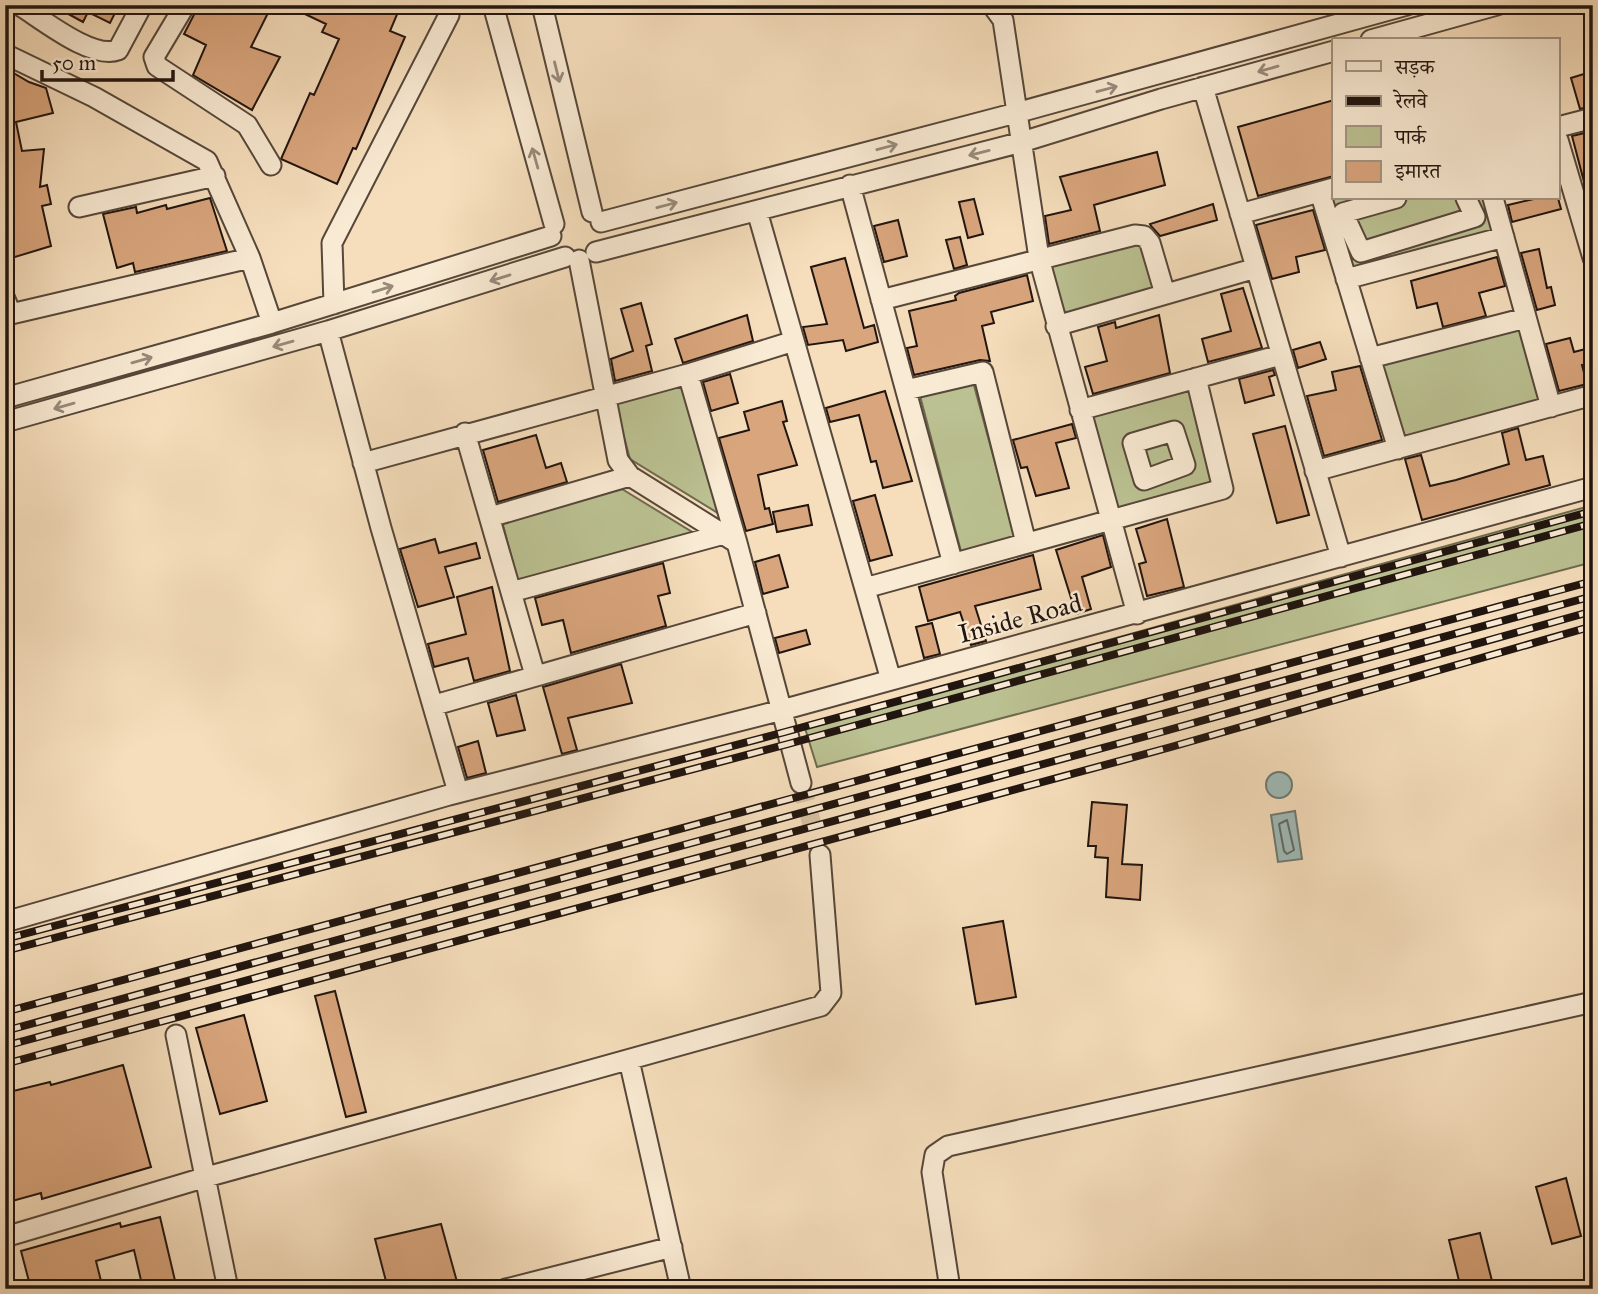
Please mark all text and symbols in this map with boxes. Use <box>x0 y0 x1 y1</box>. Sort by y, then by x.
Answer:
scale bar <box>42 38 173 82</box>
legend <box>1332 38 1560 200</box>
text: 50 m <box>52 50 97 76</box>
text: सड़क <box>1394 54 1435 80</box>
one-way arrow <box>552 60 565 82</box>
one-way arrow <box>1257 63 1280 76</box>
one-way arrow <box>1095 82 1118 95</box>
text: रेलवे <box>1392 88 1429 114</box>
text: पार्क <box>1394 124 1427 150</box>
one-way arrow <box>875 140 898 153</box>
one-way arrow <box>527 147 540 169</box>
one-way arrow <box>968 147 991 160</box>
text: इमारत <box>1394 158 1442 184</box>
one-way arrow <box>656 197 678 210</box>
one-way arrow <box>489 272 511 285</box>
one-way arrow <box>372 281 394 294</box>
one-way arrow <box>272 338 294 351</box>
one-way arrow <box>131 352 153 365</box>
one-way arrow <box>53 400 75 413</box>
street label: Inside Road <box>955 586 1085 650</box>

